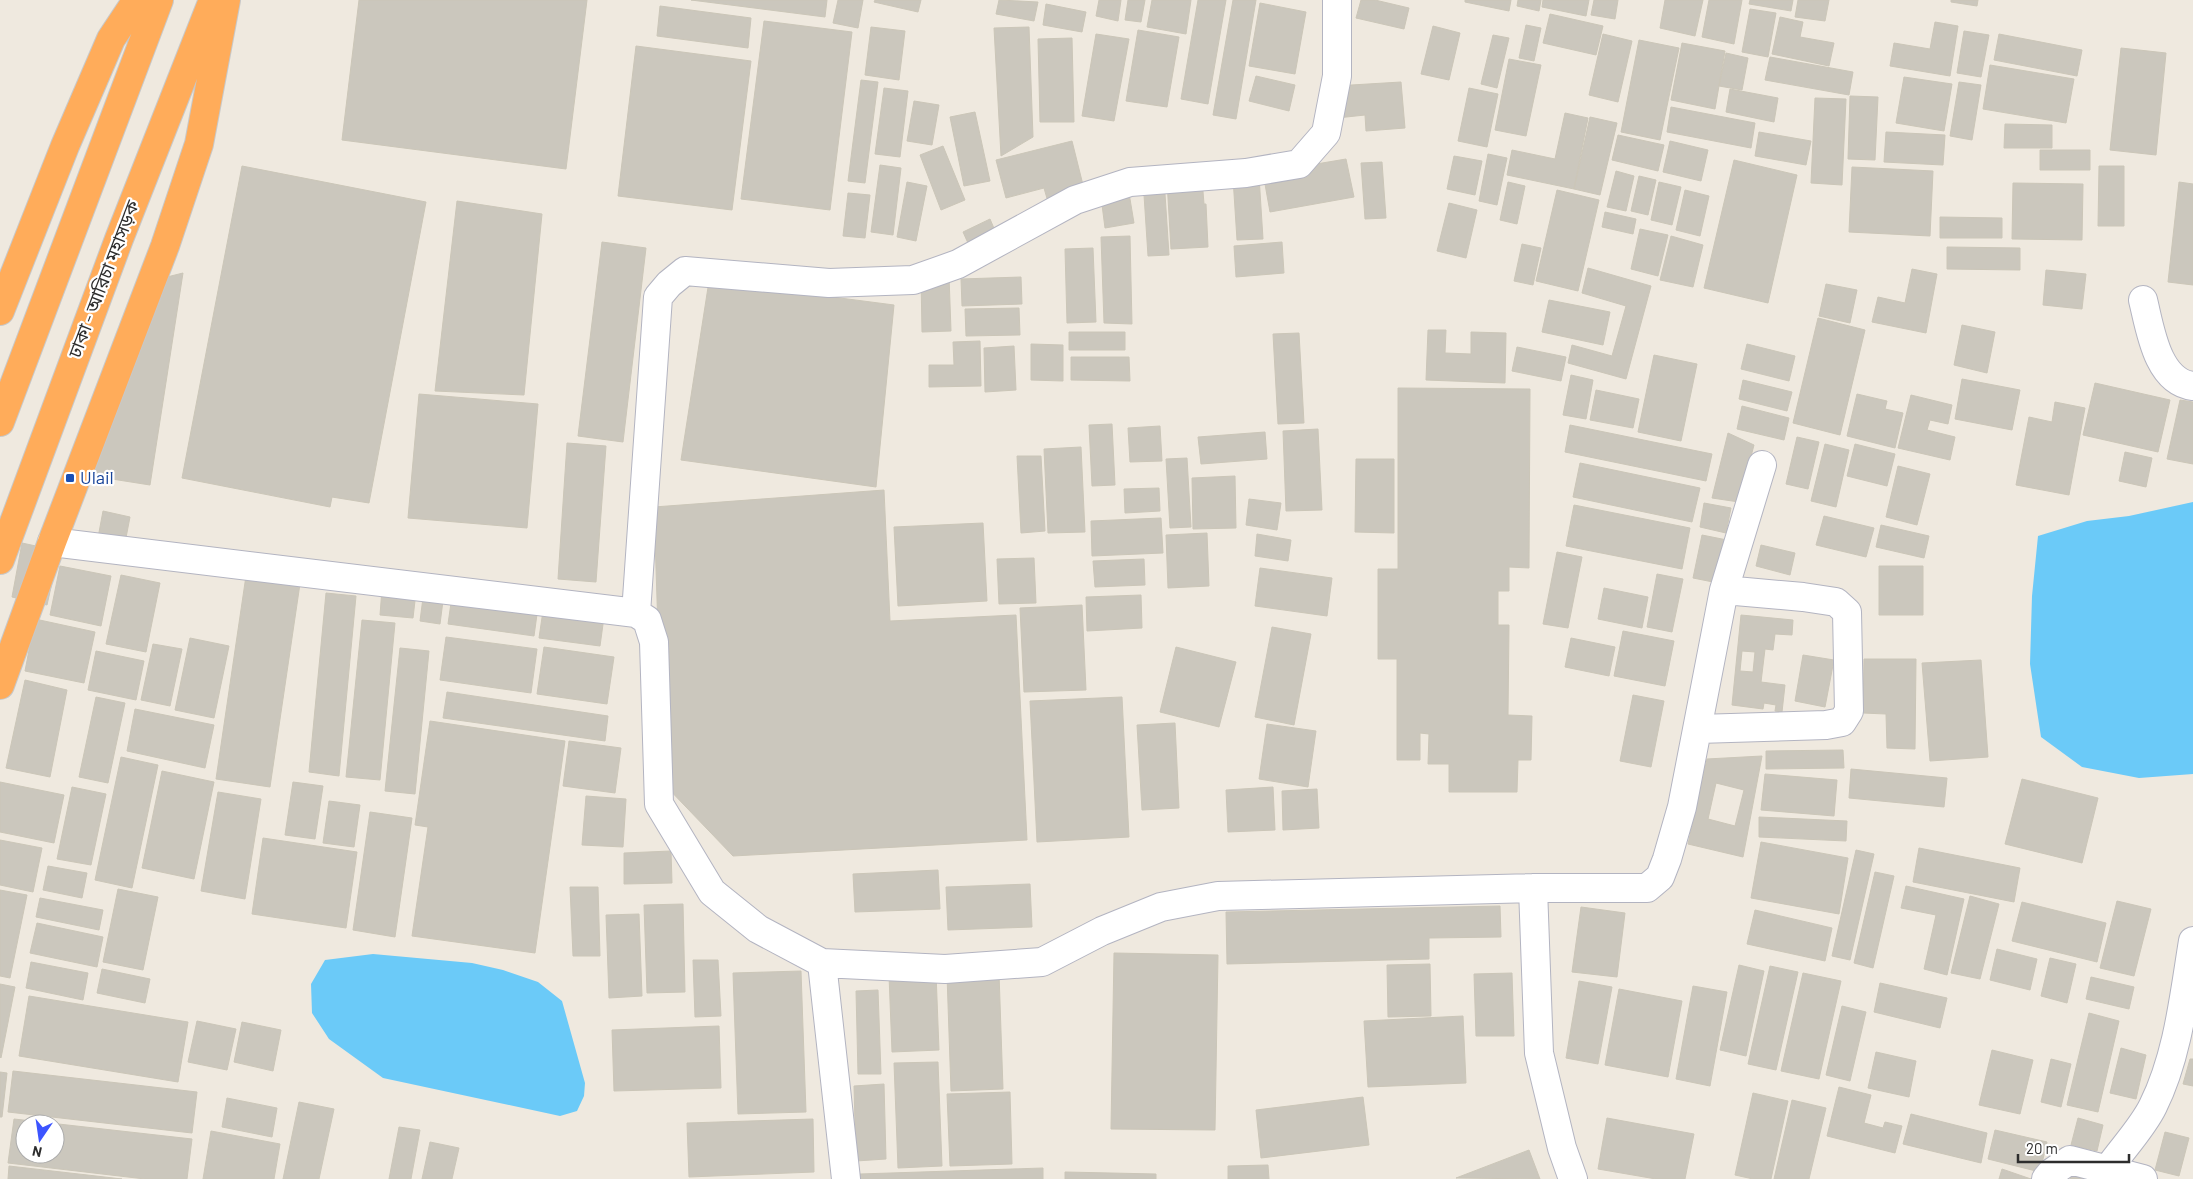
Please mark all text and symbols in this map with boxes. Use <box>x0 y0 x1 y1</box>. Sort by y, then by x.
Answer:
street label: ঢাকা - আরিচা মহাসড়ক <box>63 196 143 361</box>
place label: Ulail <box>80 466 114 488</box>
marker: Ulail <box>64 472 76 484</box>
north arrow <box>15 1114 65 1164</box>
scale bar <box>2018 1132 2129 1164</box>
text: 20 m <box>2026 1139 2058 1157</box>
text: N <box>31 1143 43 1161</box>

